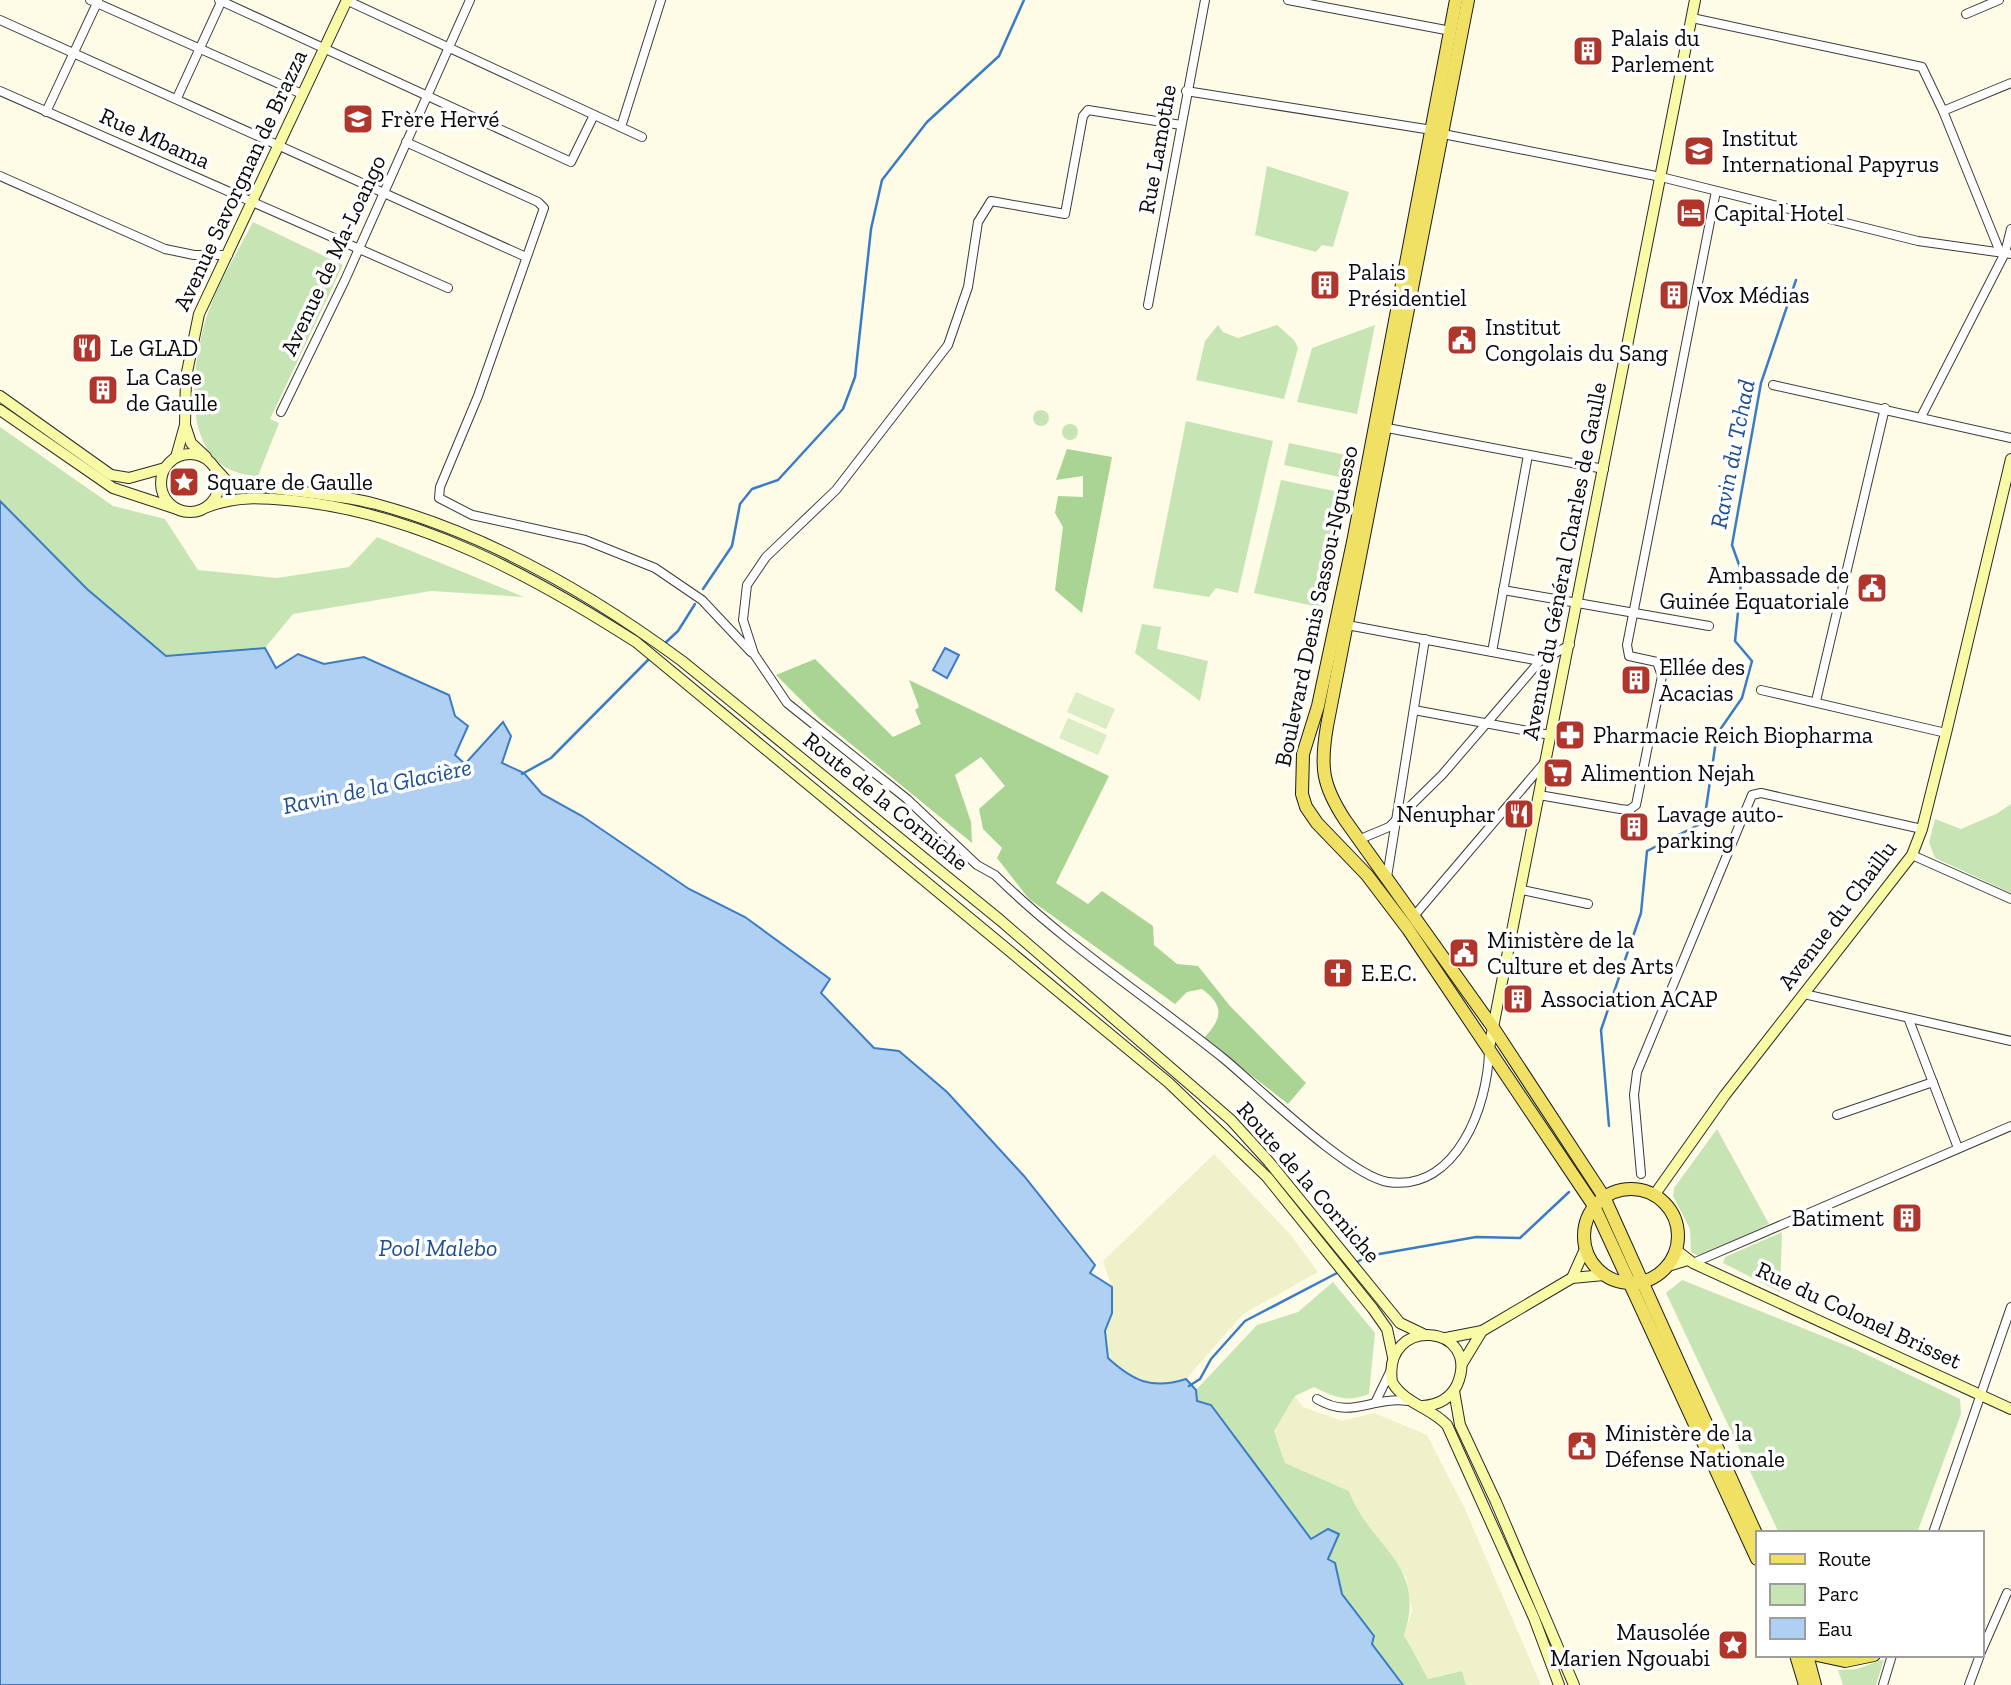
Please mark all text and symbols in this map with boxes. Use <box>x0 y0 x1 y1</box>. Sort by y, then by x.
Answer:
place label: Palais du Parlement <box>1611 24 1714 78</box>
building icon: Palais du Parlement <box>1571 34 1605 68</box>
street label: Avenue Savorgnan de Brazza <box>167 45 313 315</box>
street label: Rue Lamothe <box>1132 82 1182 216</box>
street label: Rue Mbama <box>96 101 214 175</box>
school or university icon: Frère Hervé <box>341 102 375 136</box>
place label: Frère Hervé <box>381 105 499 133</box>
place label: Institut International Papyrus <box>1722 124 1939 178</box>
school or university icon: Institut International Papyrus <box>1682 134 1716 168</box>
street label: Avenue de Ma-Loango <box>274 150 392 360</box>
hotel icon: Capital Hotel <box>1674 196 1708 230</box>
place label: Capital Hotel <box>1714 199 1844 227</box>
place label: Palais Présidentiel <box>1348 258 1467 312</box>
building icon: Palais Présidentiel <box>1308 268 1342 302</box>
building icon: Vox Médias <box>1657 278 1691 312</box>
place label: Vox Médias <box>1696 281 1810 309</box>
place label: Institut Congolais du Sang <box>1485 313 1668 367</box>
public building icon: Institut Congolais du Sang <box>1445 323 1479 357</box>
restaurant icon: Le GLAD <box>70 331 104 365</box>
place label: Le GLAD <box>110 334 198 362</box>
place label: La Case de Gaulle <box>126 363 218 417</box>
building icon: La Case de Gaulle <box>86 373 120 407</box>
water label: Ravin du Tchad <box>1703 377 1761 531</box>
street label: Avenue du Général Charles de Gaulle <box>1516 380 1612 742</box>
street label: Boulevard Denis Sassou-Nguesso <box>1268 443 1364 769</box>
place icon: Square de Gaulle <box>167 465 201 499</box>
place label: Square de Gaulle <box>207 468 373 496</box>
place label: Ambassade de Guinée Equatoriale <box>1659 561 1849 615</box>
public building icon: Ambassade de Guinée Equatoriale <box>1855 571 1889 605</box>
place label: Ellée des Acacias <box>1659 653 1745 707</box>
building icon: Ellée des Acacias <box>1619 663 1653 697</box>
pharmacy icon: Pharmacie Reich Biopharma <box>1553 718 1587 752</box>
place label: Pharmacie Reich Biopharma <box>1593 721 1873 749</box>
street label: Route de la Corniche <box>798 726 974 876</box>
water label: Ravin de la Glacière <box>280 752 474 820</box>
supermarket icon: Alimention Nejah <box>1541 756 1575 790</box>
place label: Alimention Nejah <box>1581 759 1755 787</box>
restaurant icon: Nenuphar <box>1502 797 1536 831</box>
place label: Nenuphar <box>1396 800 1496 828</box>
place label: Lavage auto- parking <box>1657 800 1784 854</box>
building icon: Lavage auto- parking <box>1617 810 1651 844</box>
street label: Avenue du Chaillu <box>1772 835 1902 995</box>
place label: Ministère de la Culture et des Arts <box>1487 926 1674 980</box>
public building icon: Ministère de la Culture et des Arts <box>1447 936 1481 970</box>
church icon: E.E.C. <box>1321 956 1355 990</box>
place label: E.E.C. <box>1361 959 1417 987</box>
building icon: Association ACAP <box>1501 982 1535 1016</box>
place label: Association ACAP <box>1541 985 1718 1013</box>
street label: Route de la Corniche <box>1231 1096 1387 1268</box>
building icon: Batiment <box>1890 1201 1924 1235</box>
place label: Batiment <box>1792 1204 1884 1232</box>
water label: Pool Malebo <box>378 1233 498 1262</box>
street label: Rue du Colonel Brisset <box>1752 1255 1967 1375</box>
place label: Ministère de la Défense Nationale <box>1605 1419 1785 1473</box>
public building icon: Ministère de la Défense Nationale <box>1565 1429 1599 1463</box>
legend <box>1756 1531 1983 1657</box>
text: Route <box>1818 1546 1871 1571</box>
text: Parc <box>1818 1581 1859 1606</box>
text: Eau <box>1818 1616 1852 1641</box>
place label: Mausolée Marien Ngouabi <box>1550 1618 1710 1672</box>
place icon: Mausolée Marien Ngouabi <box>1716 1628 1750 1662</box>

